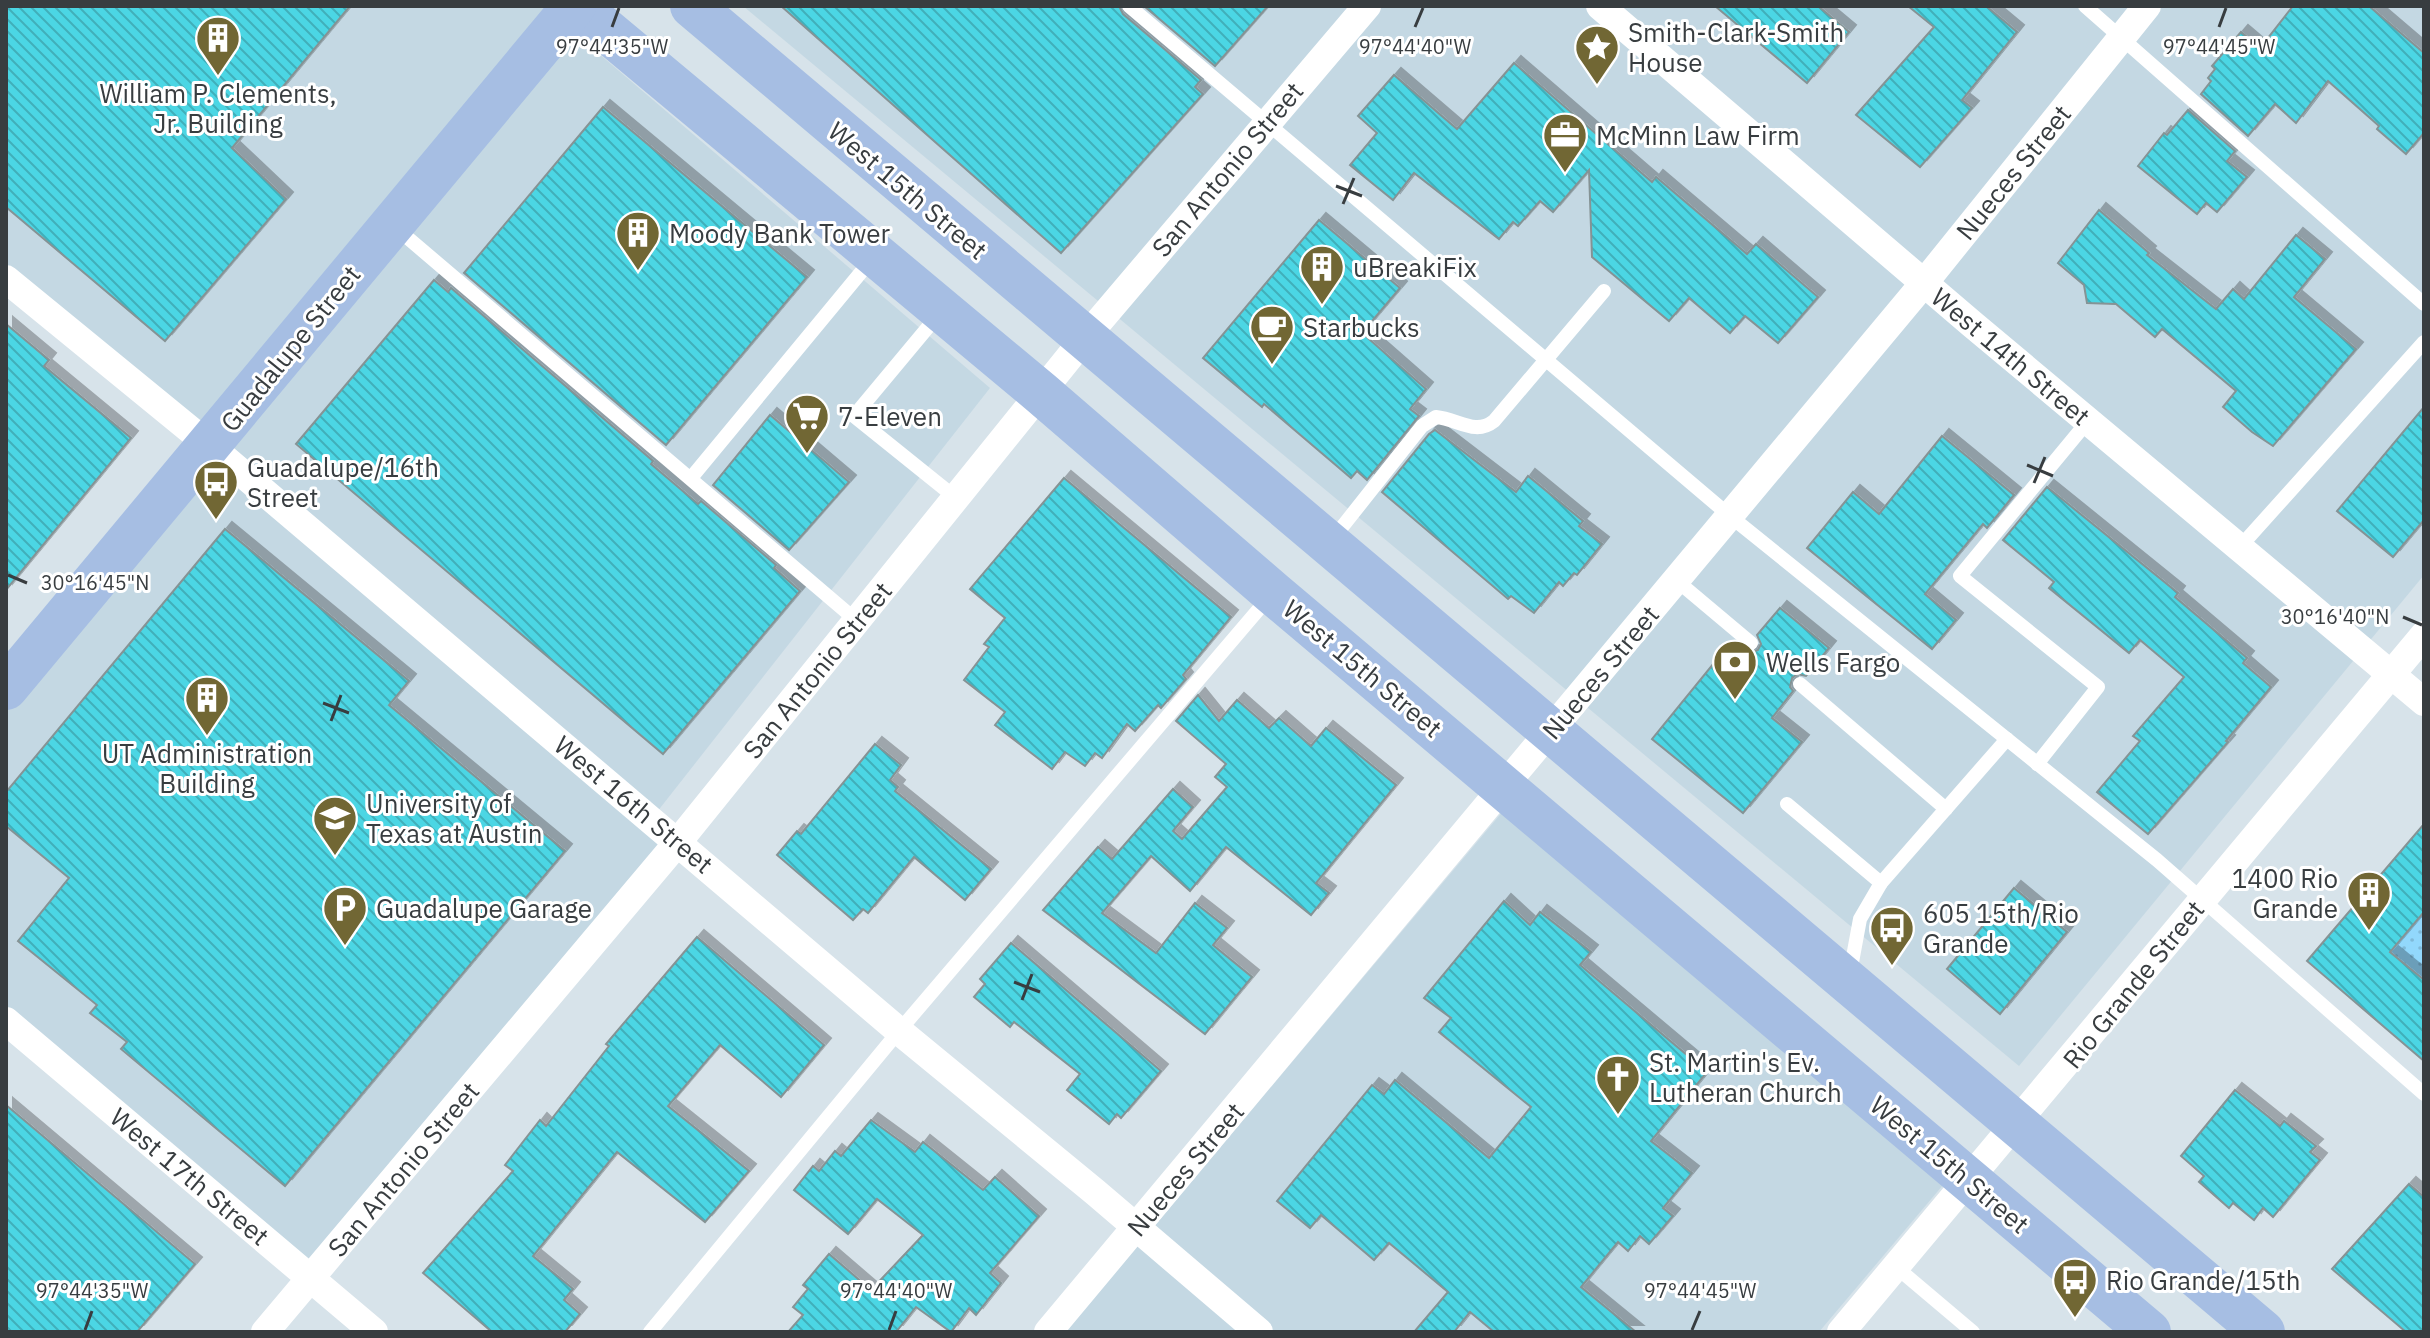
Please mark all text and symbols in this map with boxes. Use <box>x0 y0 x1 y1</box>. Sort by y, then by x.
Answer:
building icon: William P. Clements, Jr. Building <box>194 14 242 77</box>
place label: Smith-Clark-Smith House <box>1628 15 1844 79</box>
place icon: Smith-Clark-Smith House <box>1573 23 1621 86</box>
text: 97°44'35"W <box>556 33 669 60</box>
text: 97°44'40"W <box>1359 33 1472 60</box>
text: 97°44'45"W <box>2163 33 2276 60</box>
street label: San Antonio Street <box>1144 74 1310 264</box>
place label: William P. Clements, Jr. Building <box>99 76 337 140</box>
street label: Nueces Street <box>1948 97 2078 247</box>
office icon: McMinn Law Firm <box>1541 111 1589 174</box>
street label: West 15th Street <box>821 114 995 266</box>
place label: McMinn Law Firm <box>1596 118 1800 152</box>
building icon: Moody Bank Tower <box>614 209 662 272</box>
place label: Moody Bank Tower <box>669 216 891 250</box>
building icon: uBreakiFix <box>1298 243 1346 306</box>
place label: uBreakiFix <box>1353 250 1477 284</box>
street label: Guadalupe Street <box>212 258 368 438</box>
street label: West 14th Street <box>1924 280 2098 432</box>
cafe icon: Starbucks <box>1248 303 1296 366</box>
place label: Starbucks <box>1303 310 1420 344</box>
supermarket icon: 7-Eleven <box>783 392 831 455</box>
place label: 7-Eleven <box>838 399 942 433</box>
place label: Guadalupe/16th Street <box>247 450 439 514</box>
bus stop icon: Guadalupe/16th Street <box>192 458 240 521</box>
text: 30°16'45"N <box>41 569 149 596</box>
street label: San Antonio Street <box>735 575 899 765</box>
street label: West 15th Street <box>1276 592 1450 744</box>
street label: Nueces Street <box>1534 598 1666 746</box>
text: 30°16'40"N <box>2281 603 2389 630</box>
bank icon: Wells Fargo <box>1711 638 1759 701</box>
place label: Wells Fargo <box>1766 645 1900 679</box>
building icon: UT Administration Building <box>183 674 231 737</box>
street label: West 16th Street <box>547 728 721 880</box>
place label: UT Administration Building <box>102 736 312 800</box>
place label: University of Texas at Austin <box>366 786 542 850</box>
school or university icon: University of Texas at Austin <box>311 794 359 857</box>
place label: 1400 Rio Grande <box>2232 861 2338 925</box>
building icon: 1400 Rio Grande <box>2345 869 2393 932</box>
parking icon: Guadalupe Garage <box>321 884 369 947</box>
place label: Guadalupe Garage <box>376 891 592 925</box>
street label: Rio Grande Street <box>2055 893 2211 1075</box>
place label: 605 15th/Rio Grande <box>1923 896 2079 960</box>
bus stop icon: 605 15th/Rio Grande <box>1868 904 1916 967</box>
place label: St. Martin's Ev. Lutheran Church <box>1649 1045 1842 1109</box>
church icon: St. Martin's Ev. Lutheran Church <box>1594 1053 1642 1116</box>
street label: San Antonio Street <box>320 1074 486 1264</box>
street label: West 15th Street <box>1863 1088 2037 1240</box>
street label: Nueces Street <box>1119 1095 1251 1243</box>
street label: West 17th Street <box>103 1100 277 1252</box>
bus stop icon: Rio Grande/15th <box>2051 1256 2099 1319</box>
place label: Rio Grande/15th <box>2106 1263 2300 1297</box>
text: 97°44'35"W <box>36 1277 149 1304</box>
text: 97°44'40"W <box>840 1277 953 1304</box>
text: 97°44'45"W <box>1644 1277 1757 1304</box>

